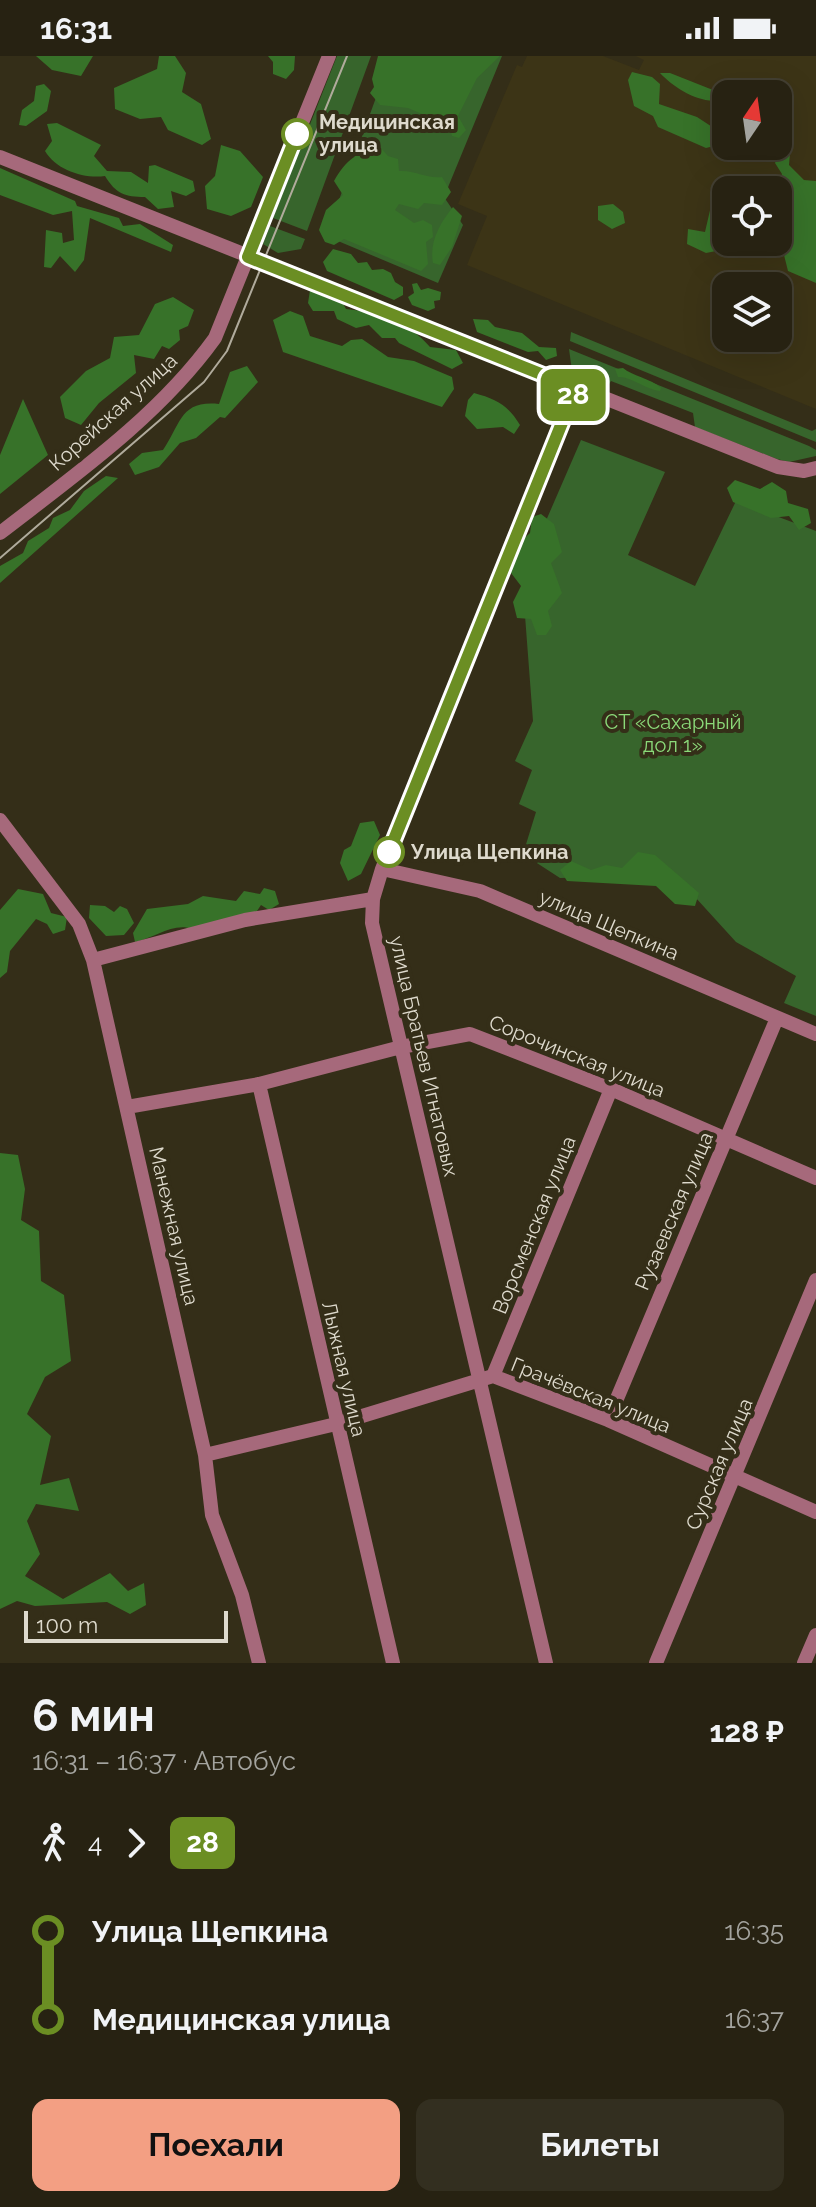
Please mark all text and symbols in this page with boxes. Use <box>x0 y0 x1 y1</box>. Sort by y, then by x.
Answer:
text: 16:31 <box>40 11 112 46</box>
north arrow <box>712 80 792 160</box>
map controls <box>712 80 792 352</box>
place label: Медицинская улица <box>319 110 455 157</box>
marker: Медицинская улица <box>282 119 312 149</box>
button: locate <box>712 176 792 256</box>
button: layers <box>712 272 792 352</box>
street label: Корейская улица <box>44 348 182 476</box>
line badge: 28 <box>537 369 609 421</box>
text: 28 <box>557 378 589 411</box>
park label: СТ «Сахарный дол 1» <box>605 710 741 757</box>
marker: Улица Щепкина <box>374 837 404 867</box>
place label: Улица Щепкина <box>410 840 568 864</box>
street label: улица Щепкина <box>536 885 682 965</box>
street label: улица Братьев Игнатовых <box>385 933 463 1179</box>
street label: Сорочинская улица <box>486 1010 668 1102</box>
street label: Рузаевская улица <box>630 1128 718 1294</box>
street label: Ворсменская улица <box>487 1133 581 1317</box>
street label: Манежная улица <box>144 1145 204 1307</box>
street label: Лыжная улица <box>317 1299 371 1439</box>
street label: Грачёвская улица <box>508 1352 674 1438</box>
street label: Сурская улица <box>680 1395 758 1533</box>
scale bar <box>24 1607 228 1643</box>
text: 100 m <box>36 1612 98 1638</box>
text: 6 мин <box>32 1690 155 1741</box>
text: 128 ₽ <box>710 1714 784 1749</box>
text: 16:31 – 16:37 · Автобус <box>32 1746 296 1776</box>
icon: walk <box>32 1821 76 1865</box>
icon: forward <box>114 1821 158 1865</box>
text: 28 <box>186 1826 219 1859</box>
text: 4 <box>88 1828 102 1858</box>
text: Улица Щепкина <box>92 1914 328 1949</box>
text: 16:35 <box>724 1916 784 1946</box>
text: Медицинская улица <box>92 2002 391 2037</box>
text: 16:37 <box>725 2004 784 2034</box>
button: Поехали <box>32 2099 400 2191</box>
button: Билеты <box>416 2099 784 2191</box>

